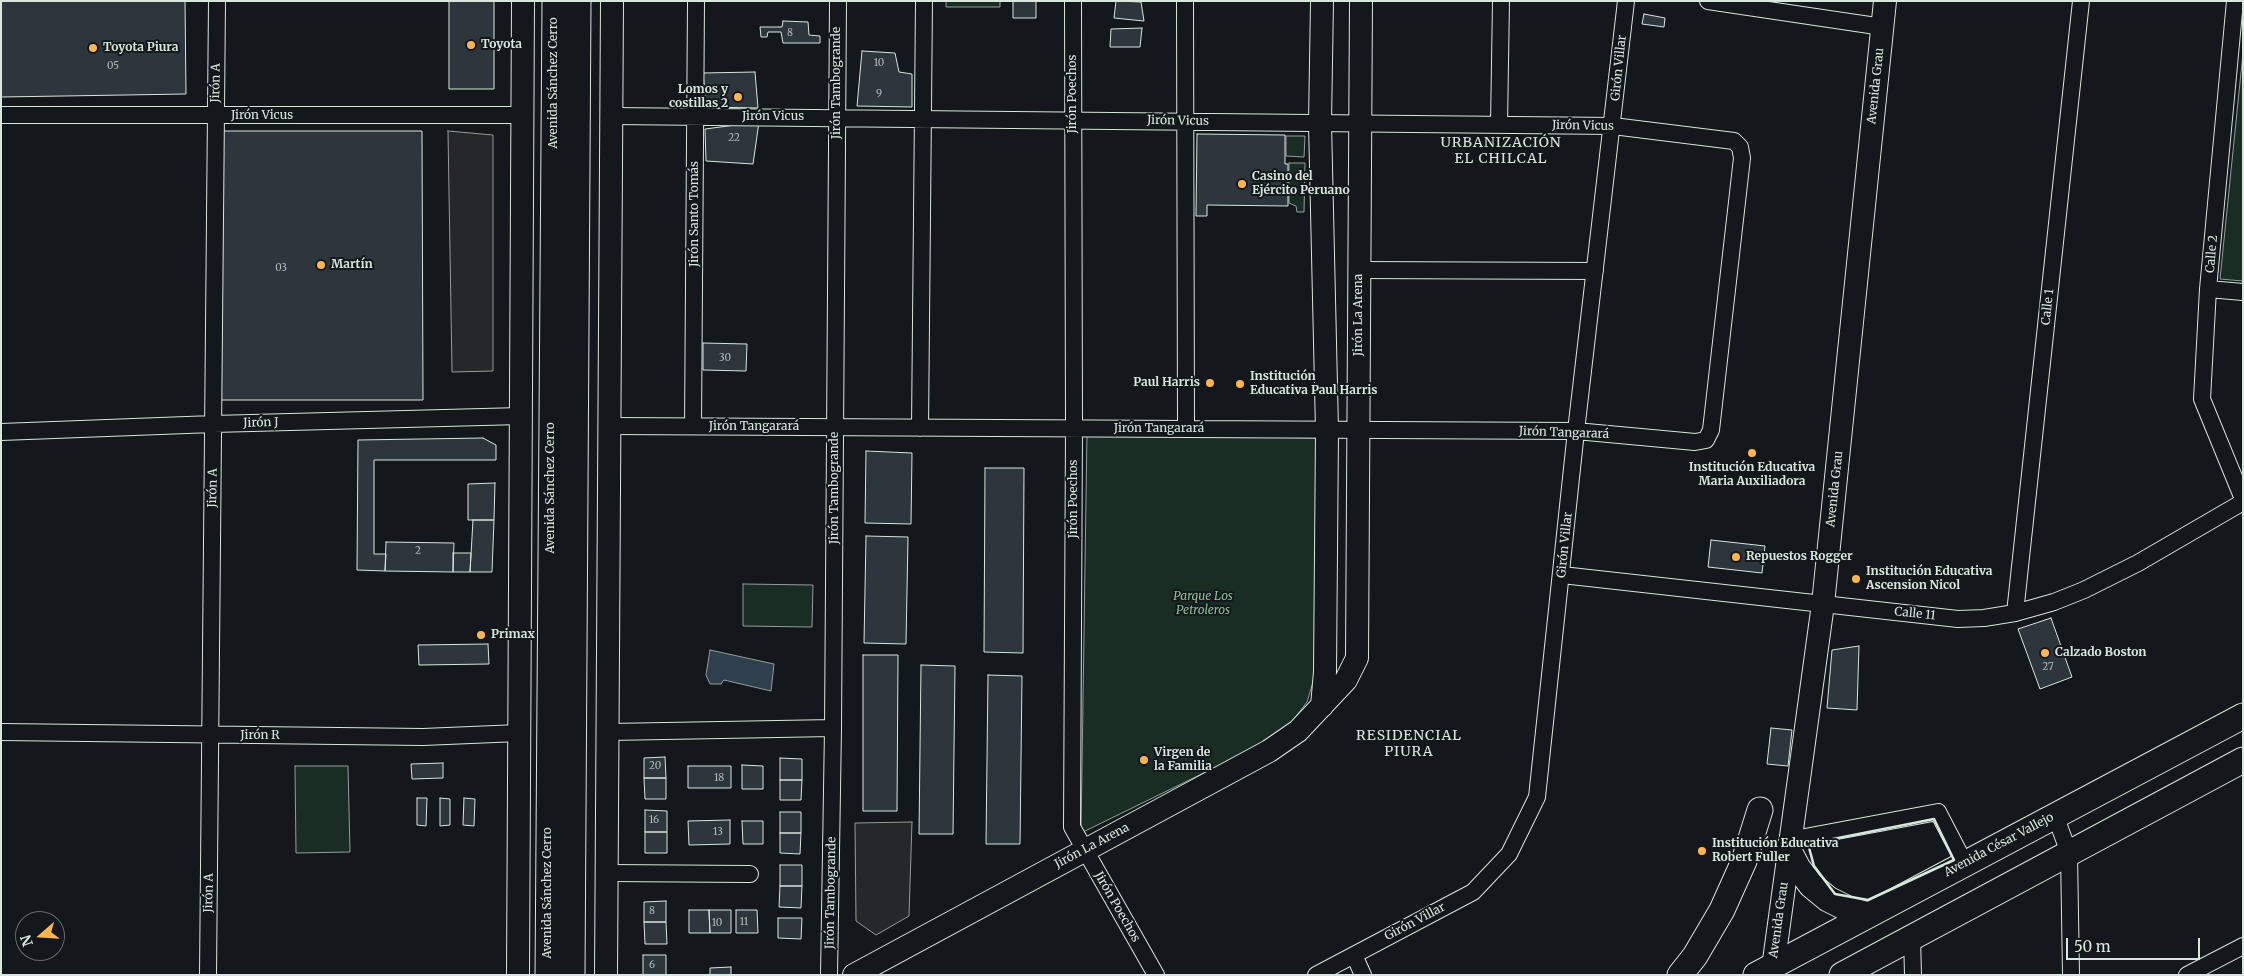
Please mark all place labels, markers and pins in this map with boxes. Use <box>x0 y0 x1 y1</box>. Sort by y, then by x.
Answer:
place label: Toyota <box>481 38 522 52</box>
marker: Toyota <box>465 39 477 51</box>
place label: Toyota Piura <box>103 41 179 55</box>
marker: Toyota Piura <box>87 42 99 54</box>
place label: Lomos y costillas 2 <box>669 83 728 111</box>
marker: Lomos y costillas 2 <box>732 91 744 103</box>
place label: Casino del Ejército Peruano <box>1252 170 1350 198</box>
marker: Casino del Ejército Peruano <box>1236 178 1248 190</box>
place label: Martín <box>331 258 373 272</box>
marker: Martín <box>315 259 327 271</box>
place label: Institución Educativa Paul Harris <box>1250 370 1378 398</box>
place label: Paul Harris <box>1133 376 1200 390</box>
marker: Paul Harris <box>1204 377 1216 389</box>
marker: Institución Educativa Paul Harris <box>1234 378 1246 390</box>
marker: Institución Educativa Maria Auxiliadora <box>1746 447 1758 459</box>
place label: Institución Educativa Maria Auxiliadora <box>1689 461 1815 489</box>
place label: Repuestos Rogger <box>1746 550 1852 564</box>
marker: Repuestos Rogger <box>1730 551 1742 563</box>
place label: Institución Educativa Ascension Nicol <box>1866 565 1993 593</box>
marker: Institución Educativa Ascension Nicol <box>1850 573 1862 585</box>
place label: Primax <box>491 628 535 642</box>
marker: Primax <box>475 629 487 641</box>
place label: Calzado Boston <box>2055 646 2146 660</box>
marker: Calzado Boston <box>2039 647 2051 659</box>
place label: Virgen de la Familia <box>1154 746 1212 774</box>
marker: Virgen de la Familia <box>1138 754 1150 766</box>
place label: Institución Educativa Robert Fuller <box>1712 837 1839 865</box>
marker: Institución Educativa Robert Fuller <box>1696 845 1708 857</box>

